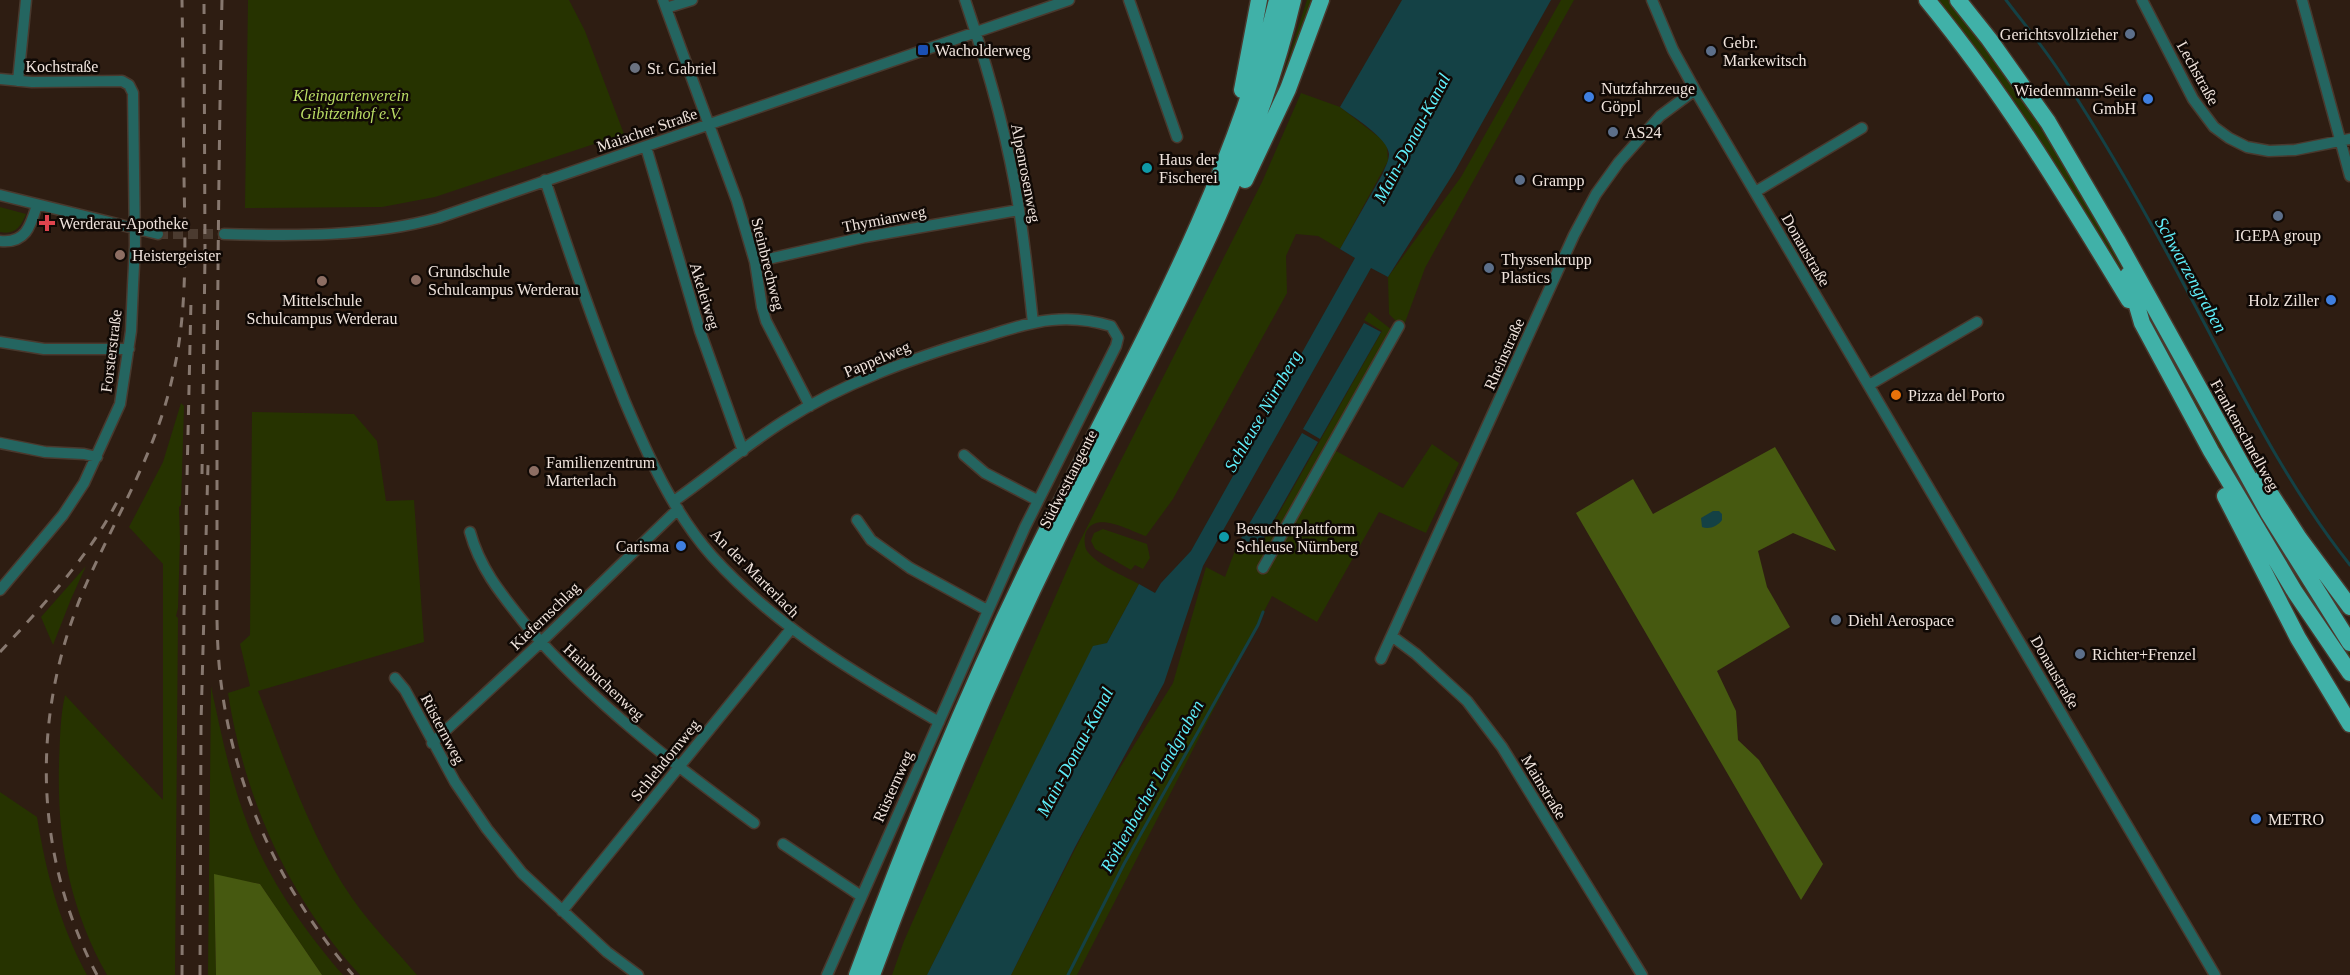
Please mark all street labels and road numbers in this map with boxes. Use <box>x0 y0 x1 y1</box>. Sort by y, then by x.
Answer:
street label: Lechstraße <box>2174 38 2222 108</box>
street label: Kochstraße <box>26 58 98 75</box>
street label: Maiacher Straße <box>594 105 700 155</box>
street label: Alpenrosenweg <box>1007 122 1044 224</box>
street label: Thymianweg <box>841 203 927 236</box>
street label: Donaustraße <box>1778 211 1834 289</box>
street label: Steinbrechweg <box>747 216 788 312</box>
street label: Akeleiweg <box>686 260 723 332</box>
street label: Forsterstraße <box>97 309 125 393</box>
street label: Rheinstraße <box>1481 316 1527 392</box>
street label: Pappelweg <box>841 337 913 381</box>
street label: Frankenschnellweg <box>2207 376 2283 494</box>
street label: Südwesttangente <box>1036 427 1101 532</box>
street label: An der Marterlach <box>707 525 803 621</box>
street label: Kiefernschlag <box>507 579 584 654</box>
street label: Donaustraße <box>2027 633 2083 711</box>
street label: Hainbuchenweg <box>560 640 648 724</box>
street label: Rüsternweg <box>417 691 468 767</box>
street label: Schlehdornweg <box>627 716 704 805</box>
street label: Rüsternweg <box>870 748 917 825</box>
street label: Mainstraße <box>1518 752 1570 822</box>

